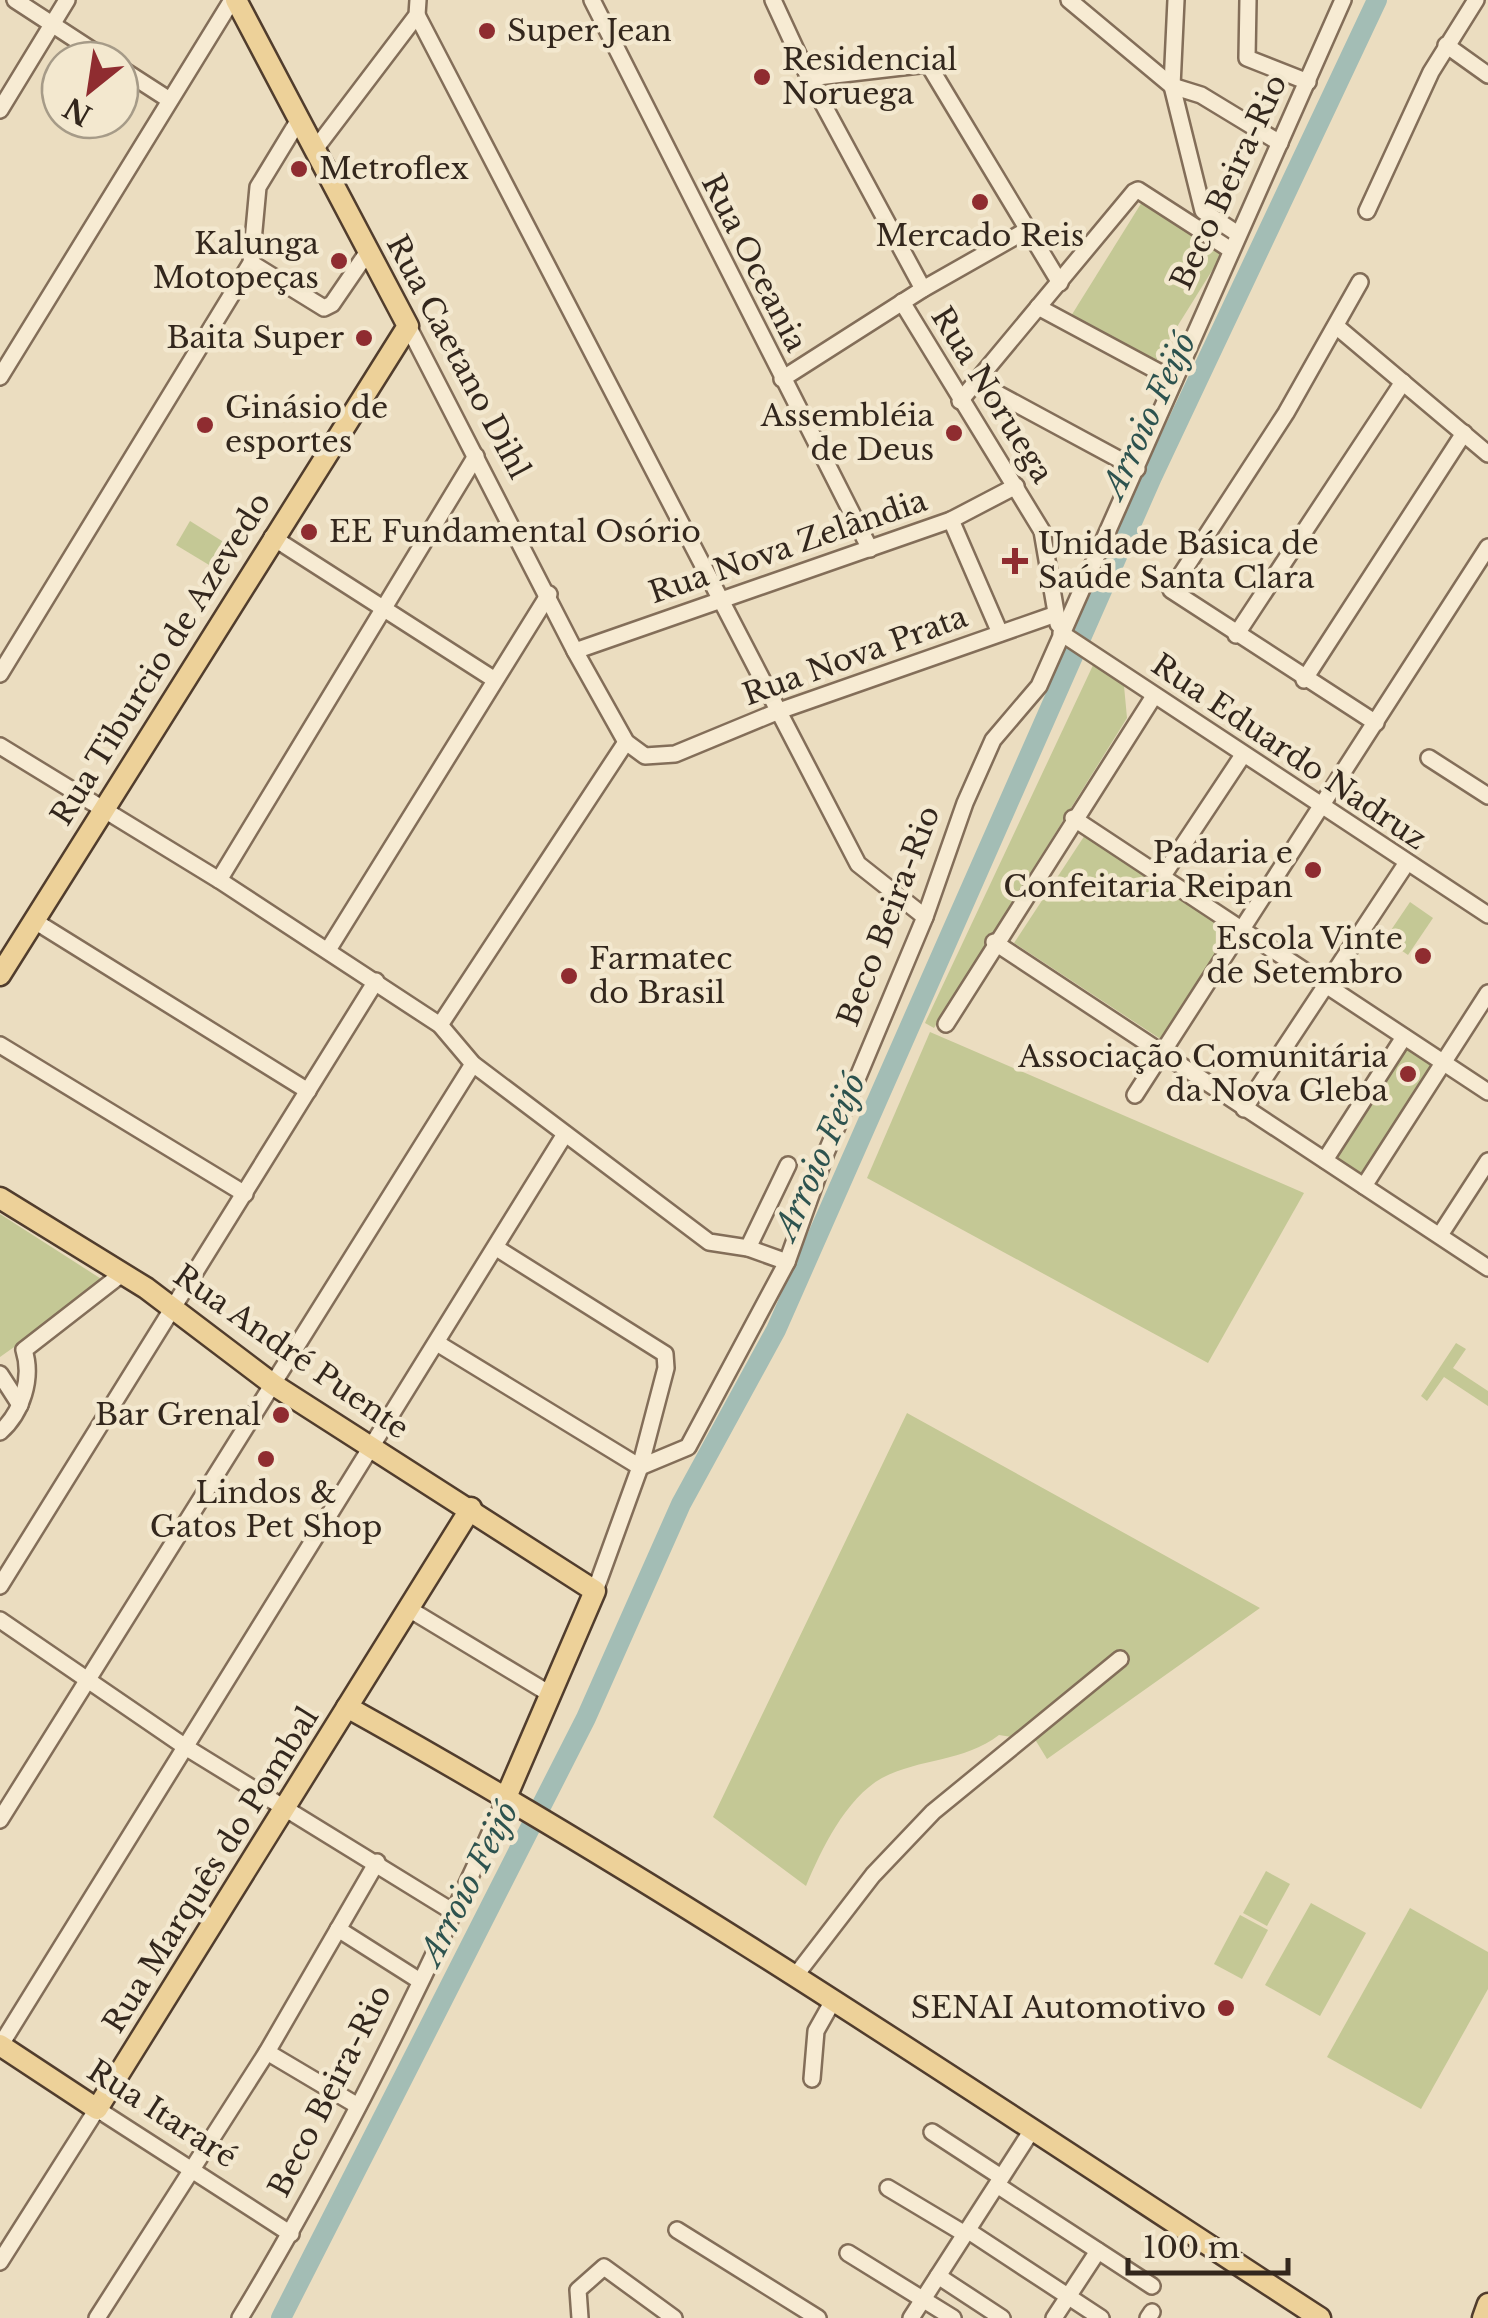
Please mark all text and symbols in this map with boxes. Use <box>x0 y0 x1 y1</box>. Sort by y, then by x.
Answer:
place label: Super Jean <box>507 12 672 49</box>
marker: Super Jean <box>476 20 498 42</box>
north arrow <box>40 40 140 140</box>
place label: Residencial Noruega <box>782 41 957 112</box>
marker: Residencial Noruega <box>751 66 773 88</box>
street label: Beco Beira-Rio <box>1163 68 1295 295</box>
text: N <box>58 89 98 133</box>
place label: Metroflex <box>319 150 469 187</box>
marker: Metroflex <box>288 158 310 180</box>
street label: Rua Oceania <box>694 168 815 358</box>
marker: Mercado Reis <box>969 191 991 213</box>
place label: Mercado Reis <box>876 217 1084 254</box>
place label: Kalunga Motopeças <box>153 225 319 296</box>
street label: Rua Caetano Dihl <box>379 229 538 485</box>
marker: Kalunga Motopeças <box>328 250 350 272</box>
street label: Rua Noruega <box>924 300 1061 490</box>
place label: Baita Super <box>167 319 345 356</box>
water label: Arroio Feijó <box>1092 326 1205 508</box>
marker: Baita Super <box>353 327 375 349</box>
place label: Ginásio de esportes <box>225 389 388 460</box>
place label: Assembléia de Deus <box>760 397 934 468</box>
marker: Ginásio de esportes <box>194 414 216 436</box>
marker: Assembléia de Deus <box>943 422 965 444</box>
street label: Rua Nova Zelândia <box>644 482 932 611</box>
street label: Rua Tiburcio de Azevedo <box>43 485 278 832</box>
place label: EE Fundamental Osório <box>329 513 701 550</box>
marker: EE Fundamental Osório <box>298 521 320 543</box>
place label: Unidade Básica de Saúde Santa Clara <box>1038 525 1319 596</box>
marker: Unidade Básica de Saúde Santa Clara <box>1002 548 1028 574</box>
street label: Rua Nova Prata <box>738 598 972 713</box>
street label: Rua Eduardo Nadruz <box>1145 646 1434 857</box>
street label: Beco Beira-Rio <box>830 800 948 1031</box>
place label: Padaria e Confeitaria Reipan <box>1003 834 1293 905</box>
marker: Padaria e Confeitaria Reipan <box>1302 859 1324 881</box>
place label: Escola Vinte de Setembro <box>1206 920 1403 991</box>
place label: Farmatec do Brasil <box>589 940 732 1011</box>
marker: Escola Vinte de Setembro <box>1412 945 1434 967</box>
marker: Farmatec do Brasil <box>558 965 580 987</box>
place label: Associação Comunitária da Nova Gleba <box>1017 1038 1388 1109</box>
marker: Associação Comunitária da Nova Gleba <box>1397 1063 1419 1085</box>
water label: Arroio Feijó <box>764 1067 874 1249</box>
street label: Rua André Puente <box>167 1257 416 1447</box>
place label: Bar Grenal <box>95 1396 261 1433</box>
marker: Bar Grenal <box>270 1404 292 1426</box>
marker: Lindos & Gatos Pet Shop <box>255 1448 277 1470</box>
place label: Lindos & Gatos Pet Shop <box>150 1474 382 1545</box>
street label: Rua Marquês do Pombal <box>95 1700 326 2039</box>
water label: Arroio Feijó <box>409 1795 527 1975</box>
street label: Beco Beira-Rio <box>260 1979 399 2203</box>
place label: SENAI Automotivo <box>911 1989 1206 2026</box>
marker: SENAI Automotivo <box>1215 1997 1237 2019</box>
street label: Rua Itararé <box>81 2052 244 2176</box>
scale bar <box>1128 2213 1288 2275</box>
text: 100 m <box>1143 2229 1240 2266</box>

